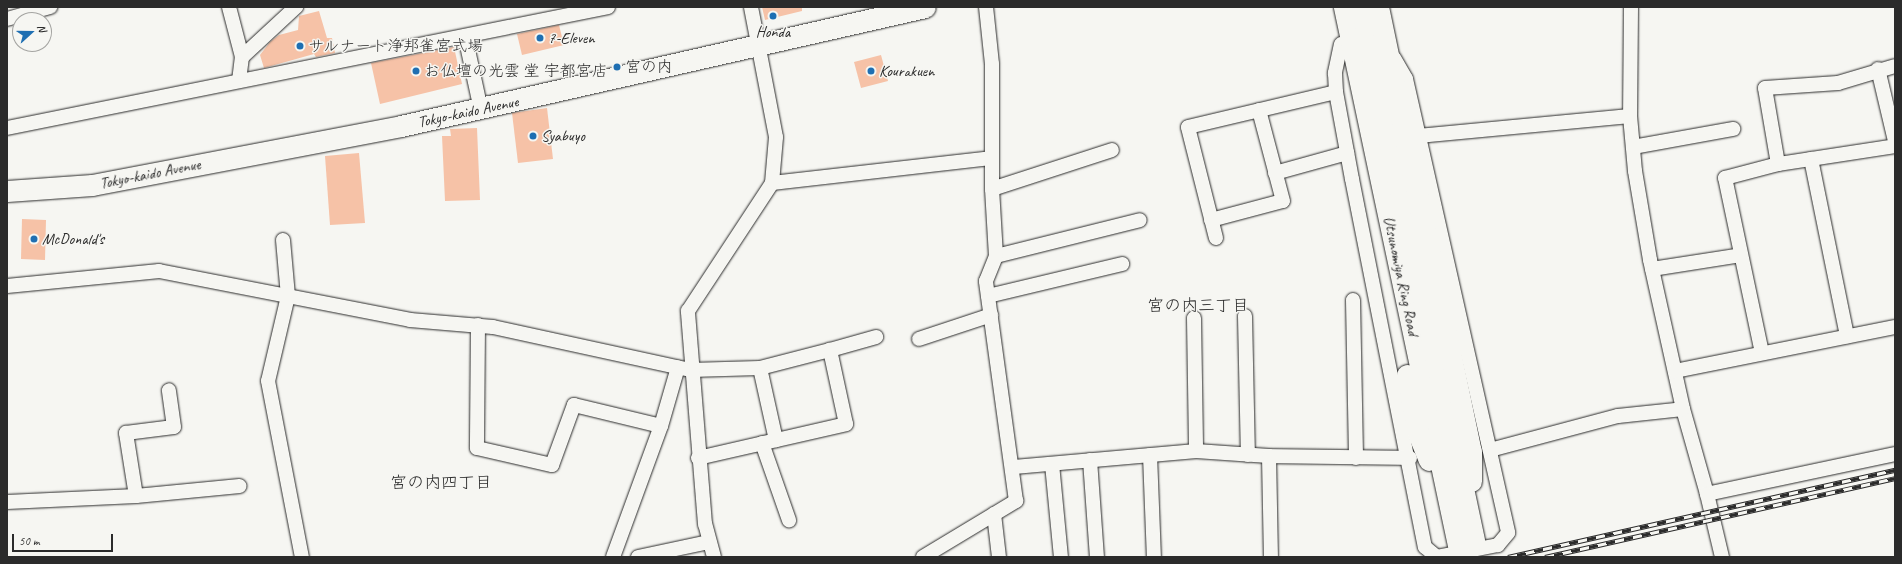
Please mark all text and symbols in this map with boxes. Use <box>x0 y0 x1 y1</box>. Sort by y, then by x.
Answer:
marker: Honda <box>768 11 778 21</box>
north arrow <box>12 12 52 52</box>
text: N <box>35 22 50 34</box>
place label: Honda <box>756 22 790 42</box>
place label: 7-Eleven <box>548 28 594 48</box>
marker: 7-Eleven <box>535 33 545 43</box>
place label: サルナート浄邦雀宮式場 <box>308 36 484 56</box>
marker: サルナート浄邦雀宮式場 <box>295 41 305 51</box>
place label: 宮の内 <box>625 57 673 77</box>
place label: お仏壇の光雲 堂 宇都宮店 <box>424 61 608 81</box>
place label: Kourakuen <box>879 61 934 81</box>
marker: 宮の内 <box>612 62 622 72</box>
marker: お仏壇の光雲 堂 宇都宮店 <box>411 66 421 76</box>
marker: Kourakuen <box>866 66 876 76</box>
street label: Tokyo-kaido Avenue <box>416 92 520 132</box>
place label: Syabuyo <box>541 126 585 146</box>
marker: Syabuyo <box>528 131 538 141</box>
street label: Tokyo-kaido Avenue <box>98 155 202 193</box>
street label: Utsunomiya Ring Road <box>1379 215 1423 337</box>
place label: McDonald's <box>42 229 104 249</box>
marker: McDonald's <box>29 234 39 244</box>
district label: 宮の内三丁目 <box>1147 296 1249 316</box>
district label: 宮の内四丁目 <box>390 473 492 493</box>
scale bar <box>14 526 115 552</box>
text: 50 m <box>19 533 39 549</box>

